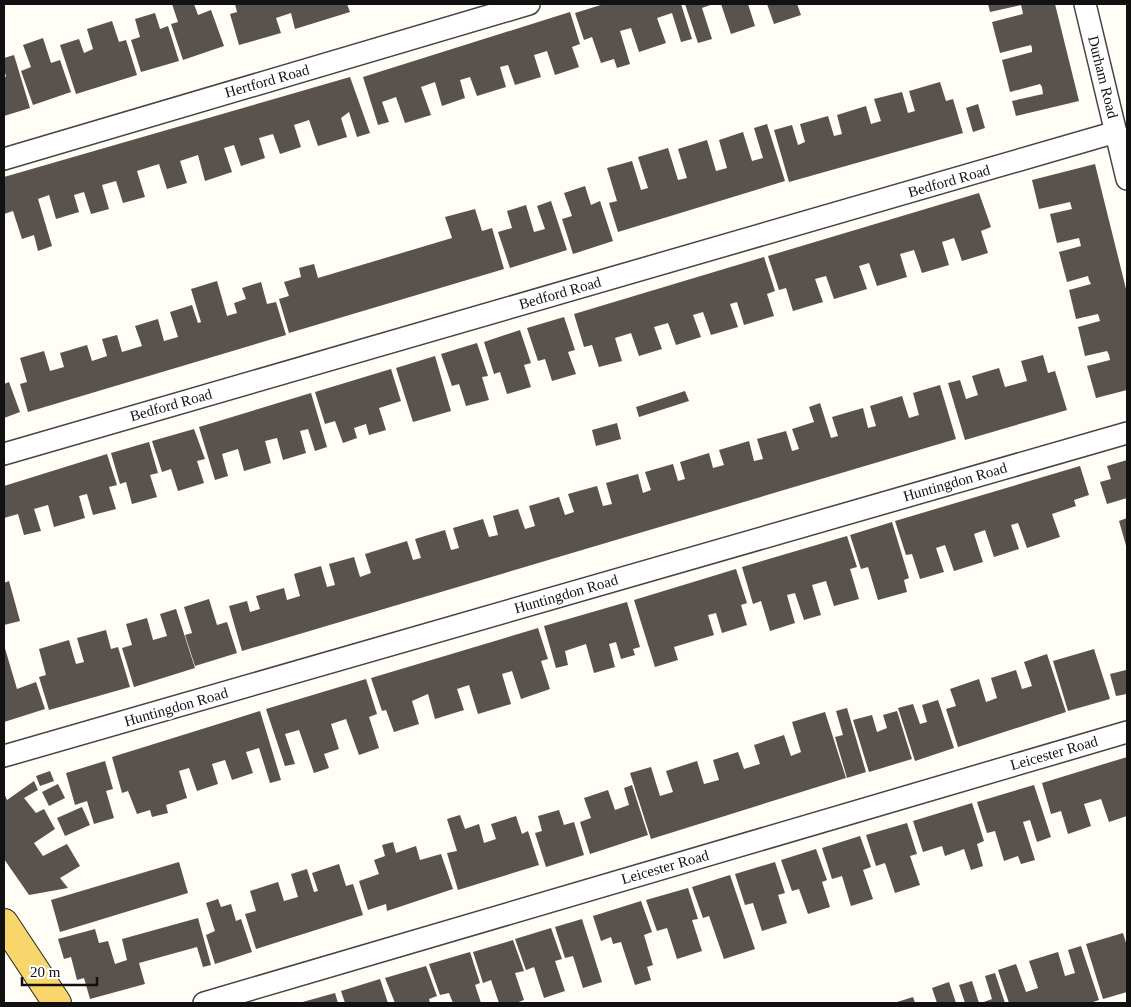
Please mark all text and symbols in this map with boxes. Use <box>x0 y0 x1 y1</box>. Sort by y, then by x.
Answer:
street label: Durham Road <box>1085 34 1121 120</box>
street label: Hertford Road <box>223 61 312 101</box>
street label: Bedford Road <box>906 162 992 200</box>
street label: Bedford Road <box>517 274 603 312</box>
street label: Bedford Road <box>128 386 214 424</box>
street label: Huntingdon Road <box>901 459 1009 504</box>
street label: Huntingdon Road <box>512 571 620 616</box>
street label: Huntingdon Road <box>122 684 230 729</box>
street label: Leicester Road <box>1008 733 1100 773</box>
street label: Leicester Road <box>619 847 711 887</box>
scale bar <box>22 954 98 986</box>
text: 20 m <box>30 964 61 980</box>

